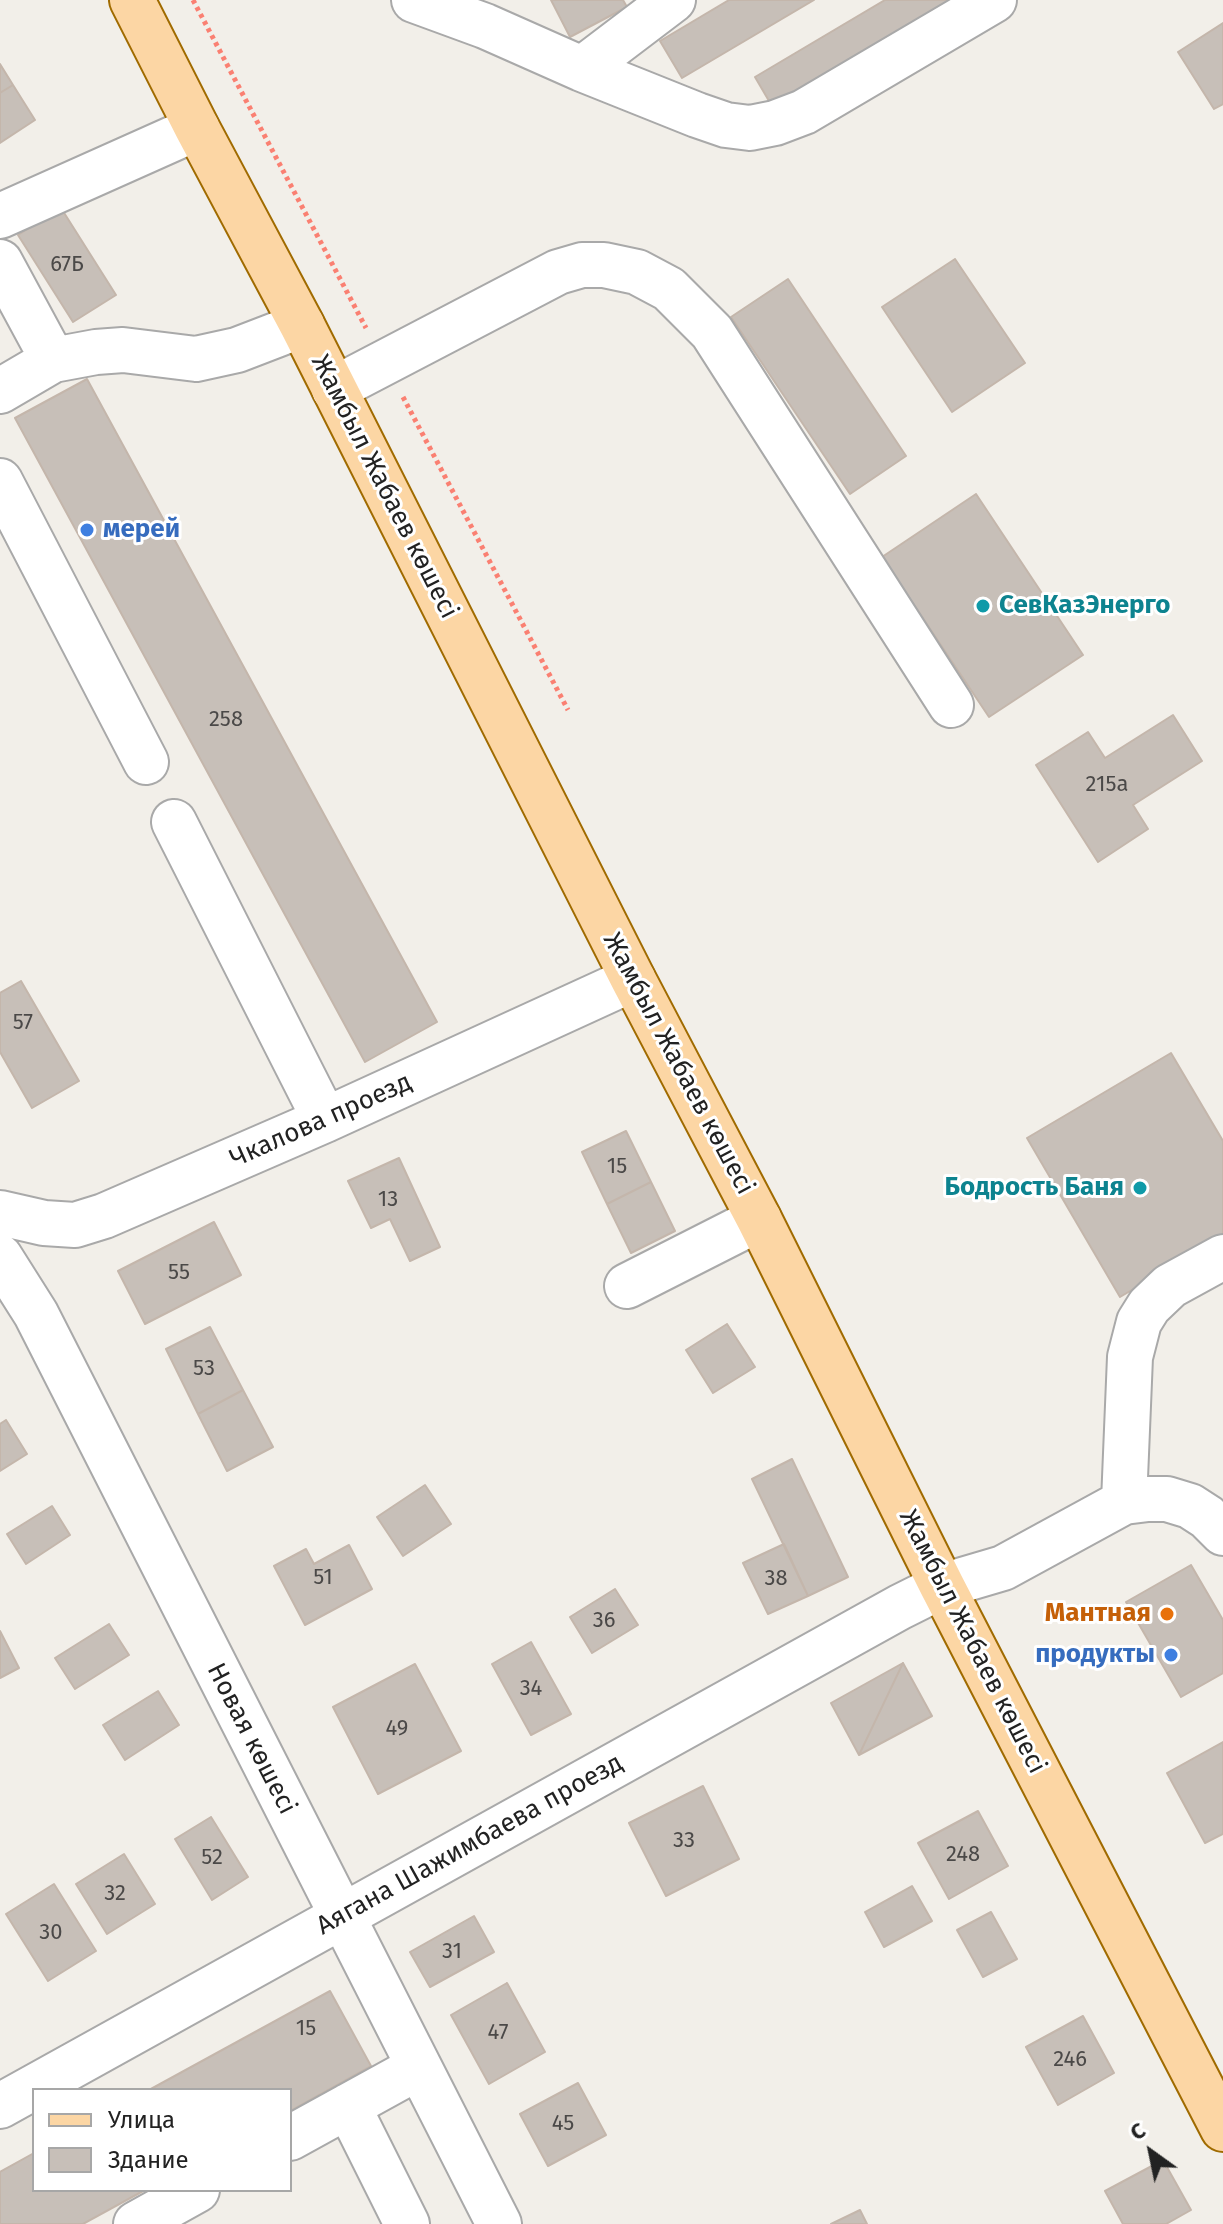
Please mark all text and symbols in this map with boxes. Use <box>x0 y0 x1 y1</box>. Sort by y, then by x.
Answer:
house number: 67Б <box>50 252 84 278</box>
street label: Жамбыл Жабаев көшесі <box>304 350 464 624</box>
place label: мерей <box>103 514 180 546</box>
marker: мерей <box>78 521 96 539</box>
place label: СевКазЭнерго <box>999 590 1170 622</box>
marker: СевКазЭнерго <box>974 597 992 615</box>
house number: 258 <box>209 707 243 733</box>
house number: 215а <box>1086 772 1128 798</box>
street label: Жамбыл Жабаев көшесі <box>596 928 760 1200</box>
house number: 57 <box>13 1010 33 1036</box>
street label: Чкалова проезд <box>225 1067 417 1175</box>
house number: 15 <box>607 1154 627 1180</box>
place label: Бодрость Баня <box>945 1172 1124 1204</box>
marker: Бодрость Баня <box>1131 1179 1149 1197</box>
house number: 13 <box>378 1187 398 1213</box>
house number: 55 <box>168 1260 190 1286</box>
house number: 53 <box>193 1356 215 1382</box>
street label: Жамбыл Жабаев көшесі <box>892 1505 1052 1779</box>
house number: 51 <box>313 1565 333 1591</box>
house number: 38 <box>764 1566 788 1592</box>
place label: Мантная <box>1045 1598 1151 1630</box>
marker: Мантная <box>1158 1605 1176 1623</box>
house number: 36 <box>593 1608 615 1634</box>
place label: продукты <box>1035 1639 1155 1671</box>
marker: продукты <box>1162 1646 1180 1664</box>
street label: Новая көшесі <box>199 1658 303 1820</box>
house number: 34 <box>520 1676 542 1702</box>
house number: 49 <box>386 1716 408 1742</box>
street label: Аягана Шажимбаева проезд <box>311 1748 629 1942</box>
house number: 33 <box>673 1828 695 1854</box>
house number: 248 <box>946 1842 980 1868</box>
house number: 52 <box>201 1845 223 1871</box>
house number: 32 <box>104 1881 126 1907</box>
house number: 30 <box>39 1920 63 1946</box>
house number: 31 <box>442 1939 462 1965</box>
house number: 15 <box>296 2016 316 2042</box>
house number: 47 <box>488 2020 508 2046</box>
house number: 246 <box>1053 2047 1087 2073</box>
legend <box>32 2088 292 2192</box>
text: Улица <box>108 2106 175 2134</box>
house number: 45 <box>552 2111 574 2137</box>
north arrow <box>1111 2112 1191 2192</box>
text: С <box>1125 2117 1150 2146</box>
text: Здание <box>108 2146 189 2174</box>

